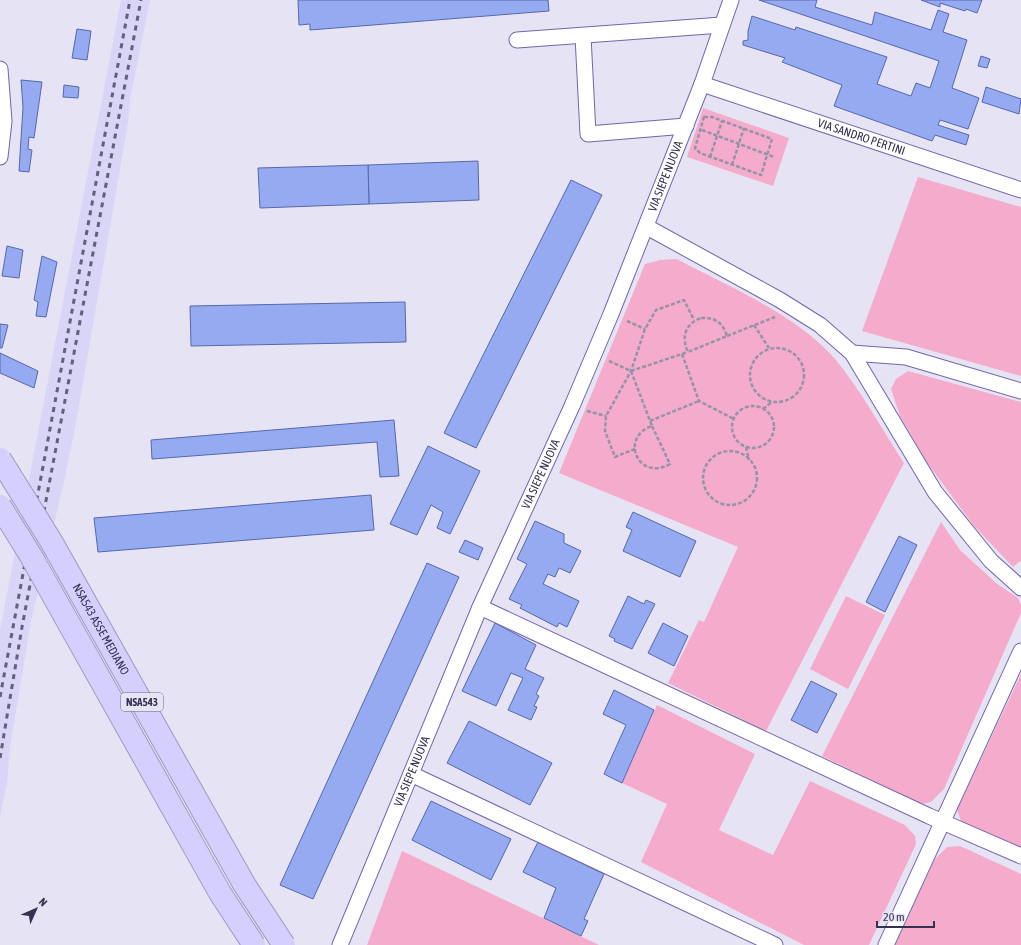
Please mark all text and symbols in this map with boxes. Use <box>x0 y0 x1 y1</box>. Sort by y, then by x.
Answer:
street label: VIA SANDRO PERTINI <box>816 116 907 158</box>
street label: VIA SIEPE NUOVA <box>645 139 686 214</box>
street label: VIA SIEPE NUOVA <box>519 437 563 511</box>
street label: NSA543 ASSE MEDIANO <box>70 581 132 677</box>
road number: NSA543 <box>121 693 163 711</box>
street label: VIA SIEPE NUOVA <box>391 734 433 809</box>
north arrow <box>16 889 56 929</box>
text: N <box>37 895 50 908</box>
scale bar <box>877 903 934 929</box>
text: 20 m <box>883 910 905 924</box>

